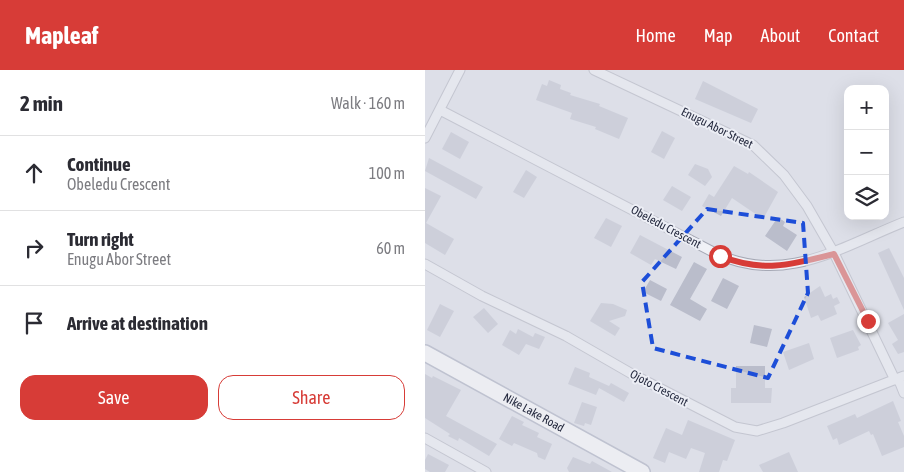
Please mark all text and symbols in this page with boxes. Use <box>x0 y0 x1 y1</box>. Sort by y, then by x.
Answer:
text: Mapleaf <box>25 22 98 49</box>
text: Home <box>636 25 676 46</box>
text: Map <box>704 25 733 46</box>
text: About <box>761 25 800 46</box>
text: Contact <box>828 25 879 46</box>
map controls <box>844 85 889 220</box>
button: + <box>844 85 889 130</box>
text: 2 min <box>20 91 63 115</box>
text: Walk · 160 m <box>331 94 405 112</box>
street label: Enugu Abor Street <box>679 105 756 152</box>
button: − <box>844 130 889 175</box>
text: Continue <box>67 153 131 175</box>
icon: ahead <box>20 159 48 187</box>
text: 100 m <box>369 164 405 182</box>
text: Obeledu Crescent <box>67 175 170 193</box>
button: layers <box>844 175 889 220</box>
street label: Obeledu Crescent <box>628 203 704 252</box>
text: Turn right <box>67 228 134 250</box>
icon: right <box>20 234 48 262</box>
text: 60 m <box>376 239 405 257</box>
route start <box>709 245 732 268</box>
text: Enugu Abor Street <box>67 250 171 268</box>
icon: arrive <box>20 309 48 337</box>
route end <box>857 310 880 333</box>
text: Arrive at destination <box>67 312 208 334</box>
street label: Ojoto Crescent <box>628 367 691 409</box>
button: Save <box>20 375 208 420</box>
button: Share <box>218 375 405 420</box>
street label: Nike Lake Road <box>501 390 567 435</box>

